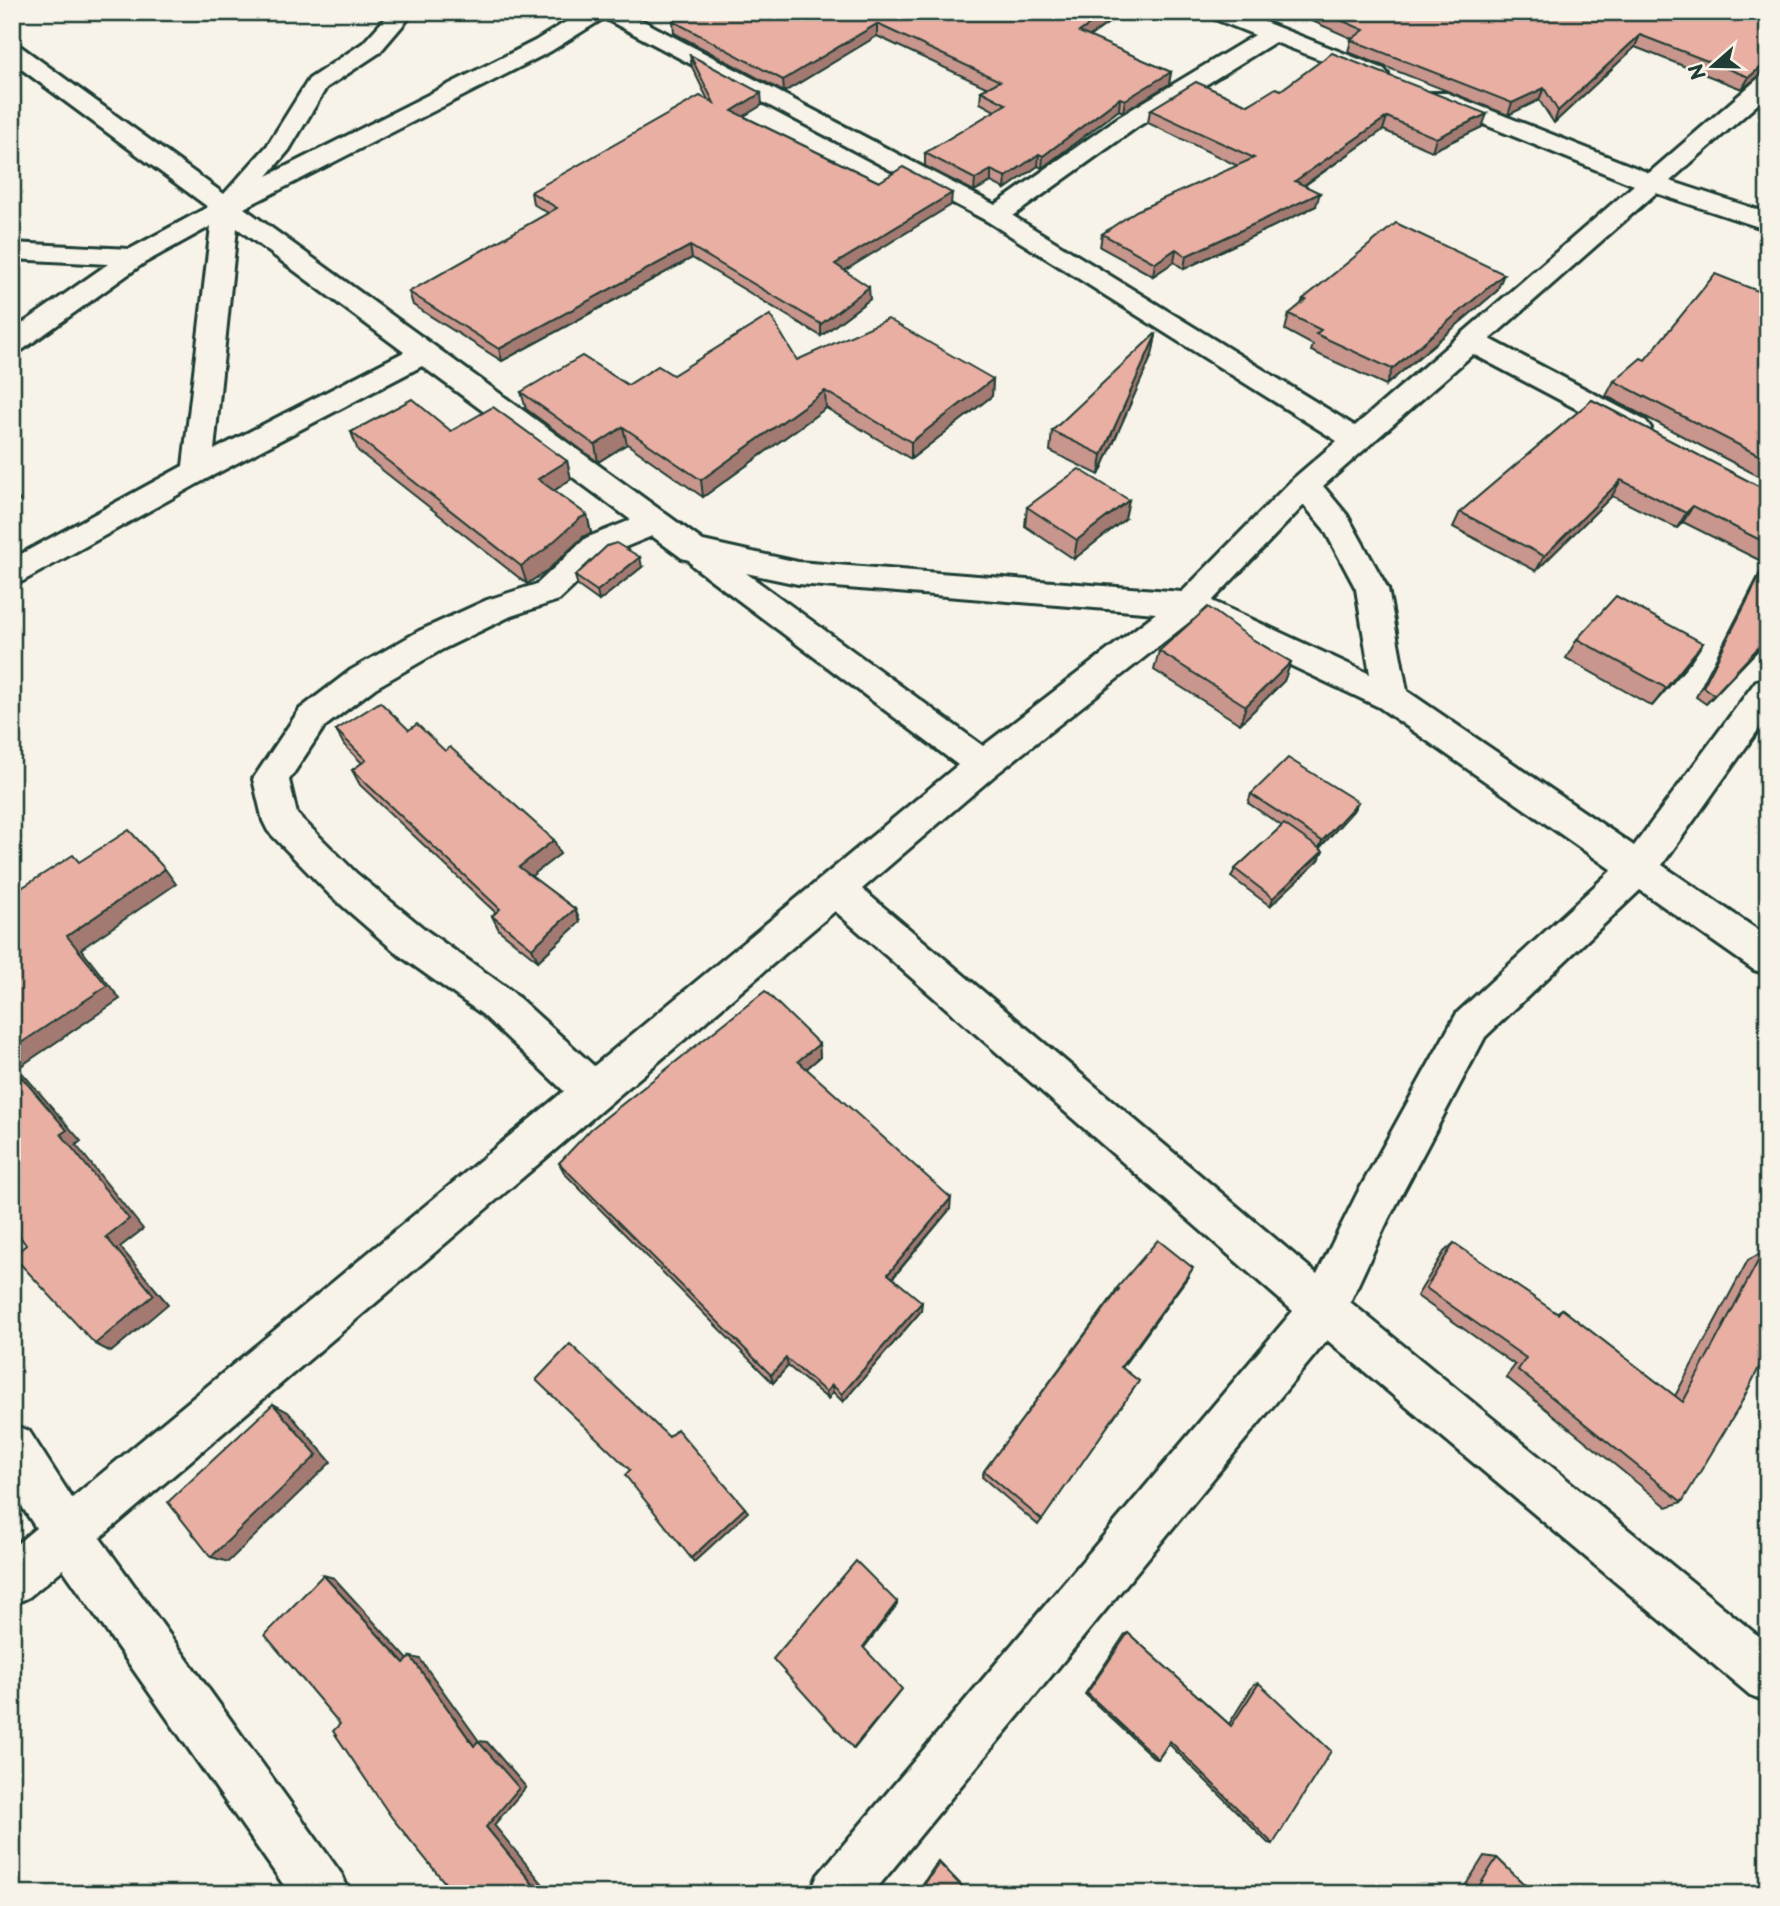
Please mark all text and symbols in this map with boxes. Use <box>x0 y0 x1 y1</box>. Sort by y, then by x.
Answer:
north arrow <box>1678 32 1748 102</box>
text: N <box>1680 60 1712 84</box>

